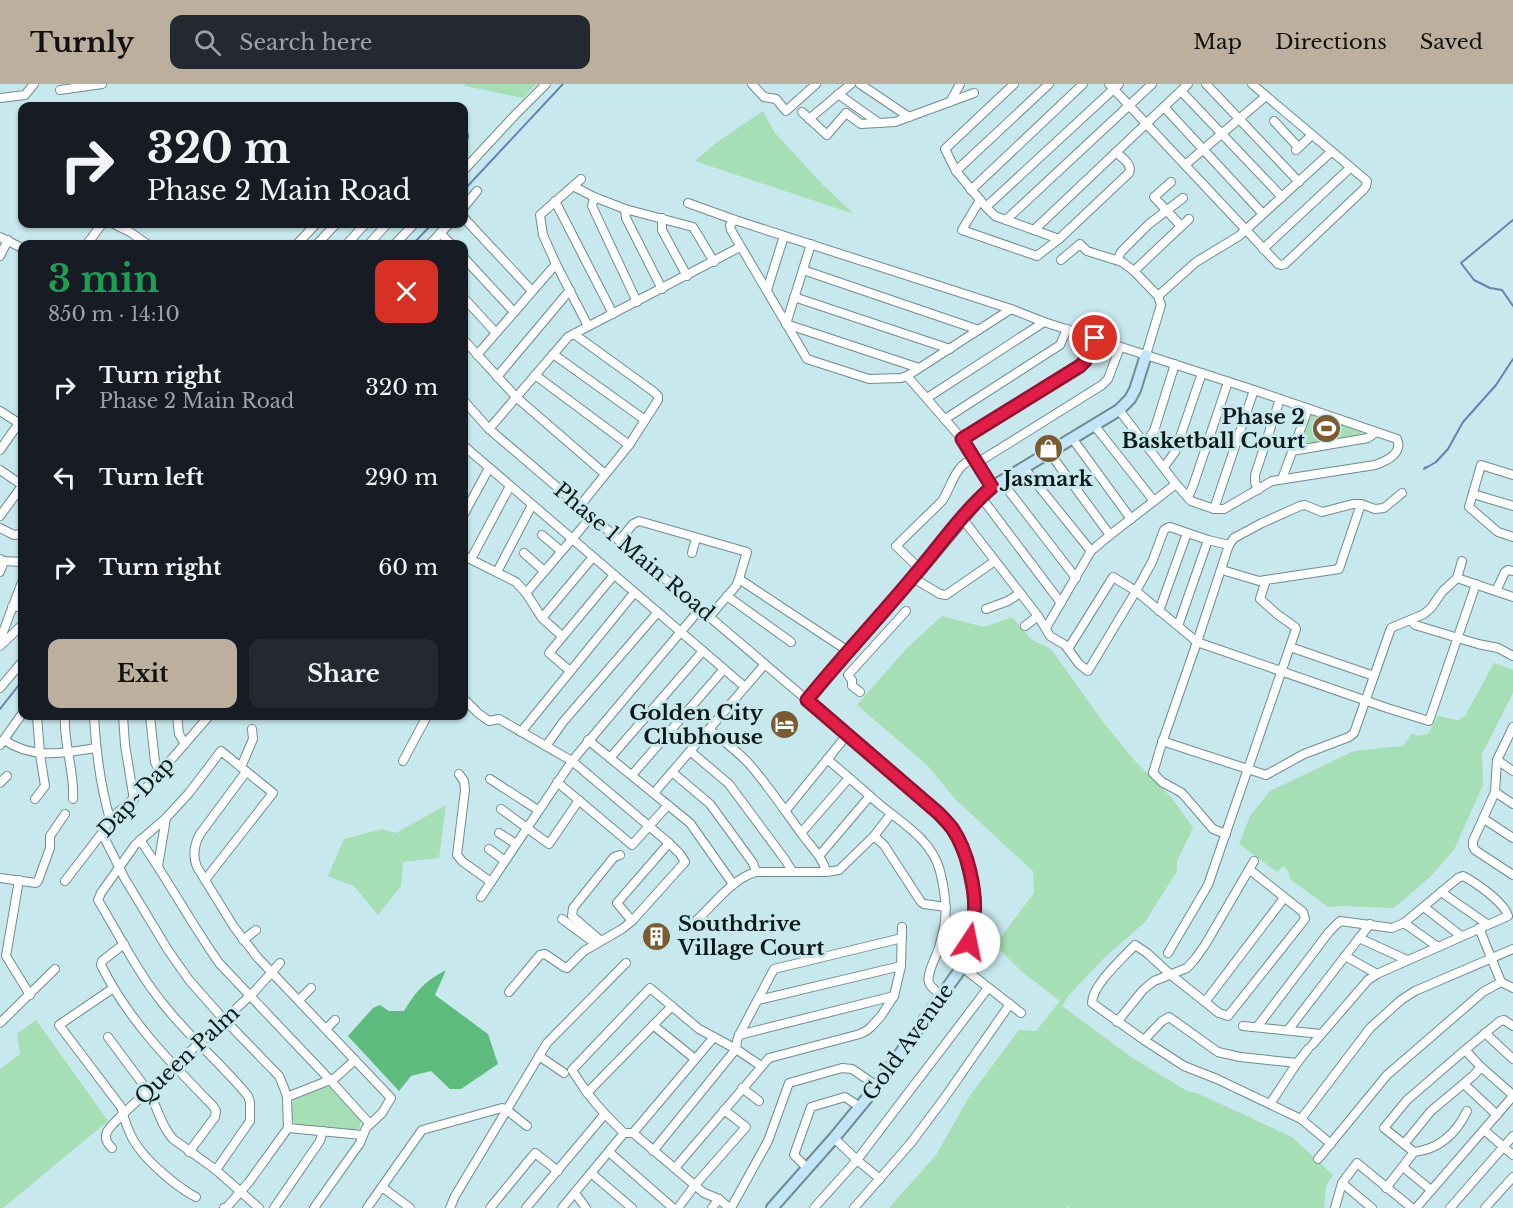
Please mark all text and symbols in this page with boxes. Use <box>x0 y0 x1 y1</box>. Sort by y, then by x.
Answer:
search box <box>170 15 590 69</box>
text: Turnly <box>30 25 134 60</box>
icon: search <box>191 26 224 59</box>
text: Search here <box>239 29 372 56</box>
text: Map <box>1193 29 1242 55</box>
text: Directions <box>1275 29 1387 55</box>
text: Saved <box>1420 29 1483 55</box>
text: 320 m <box>147 122 290 174</box>
icon: right <box>48 126 126 204</box>
text: Phase 2 Main Road <box>147 174 411 207</box>
text: 3 min <box>48 257 160 302</box>
button: close <box>375 260 438 323</box>
text: 850 m · 14:10 <box>48 302 180 326</box>
pin <box>1069 312 1120 363</box>
icon: arrive <box>1078 321 1111 354</box>
text: Turn right <box>99 362 221 389</box>
icon: right <box>48 371 81 404</box>
text: 320 m <box>365 374 438 401</box>
text: Phase 2 Main Road <box>99 389 294 413</box>
place label: Phase 2 Basketball Court <box>1122 404 1305 454</box>
sports icon: Phase 2 Basketball Court <box>1310 413 1342 445</box>
shop icon: Jasmark <box>1032 432 1064 464</box>
icon: left <box>48 461 81 494</box>
text: Turn left <box>99 464 204 491</box>
text: 290 m <box>365 464 438 491</box>
place label: Jasmark <box>999 466 1094 492</box>
street label: Phase 1 Main Road <box>548 477 720 627</box>
icon: right <box>48 551 81 584</box>
text: Turn right <box>99 554 221 581</box>
text: 60 m <box>378 554 438 581</box>
button: Exit <box>48 639 237 708</box>
button: Share <box>249 639 438 708</box>
place label: Golden City Clubhouse <box>629 700 763 750</box>
hotel icon: Golden City Clubhouse <box>768 709 800 741</box>
street label: Dap~Dap <box>92 751 180 843</box>
position arrow <box>937 910 1001 974</box>
place label: Southdrive Village Court <box>677 911 824 961</box>
building icon: Southdrive Village Court <box>641 920 673 952</box>
street label: Gold Avenue <box>857 978 959 1106</box>
street label: Queen Palm <box>129 1000 245 1110</box>

